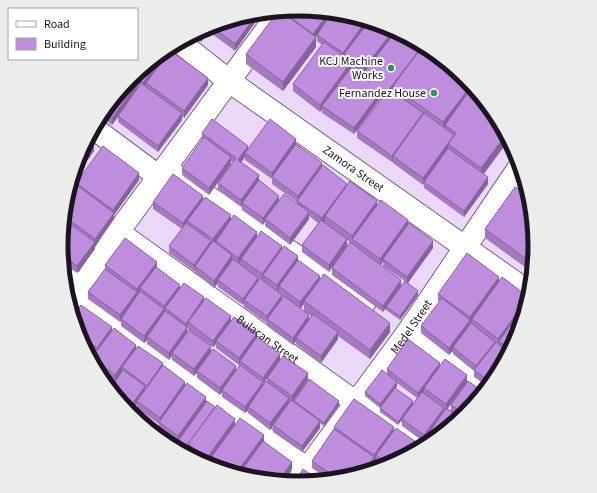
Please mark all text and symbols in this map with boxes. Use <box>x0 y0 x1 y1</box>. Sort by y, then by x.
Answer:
legend <box>8 8 138 60</box>
text: Road <box>44 16 70 33</box>
text: Building <box>44 36 86 53</box>
place label: KCJ Machine Works <box>319 53 383 84</box>
marker: KCJ Machine Works <box>386 63 396 73</box>
place label: Fernandez House <box>339 85 426 102</box>
marker: Fernandez House <box>429 88 439 98</box>
street label: Zamora Street <box>319 141 387 196</box>
street label: Medel Street <box>386 296 436 357</box>
street label: Bulacan Street <box>233 311 302 367</box>

